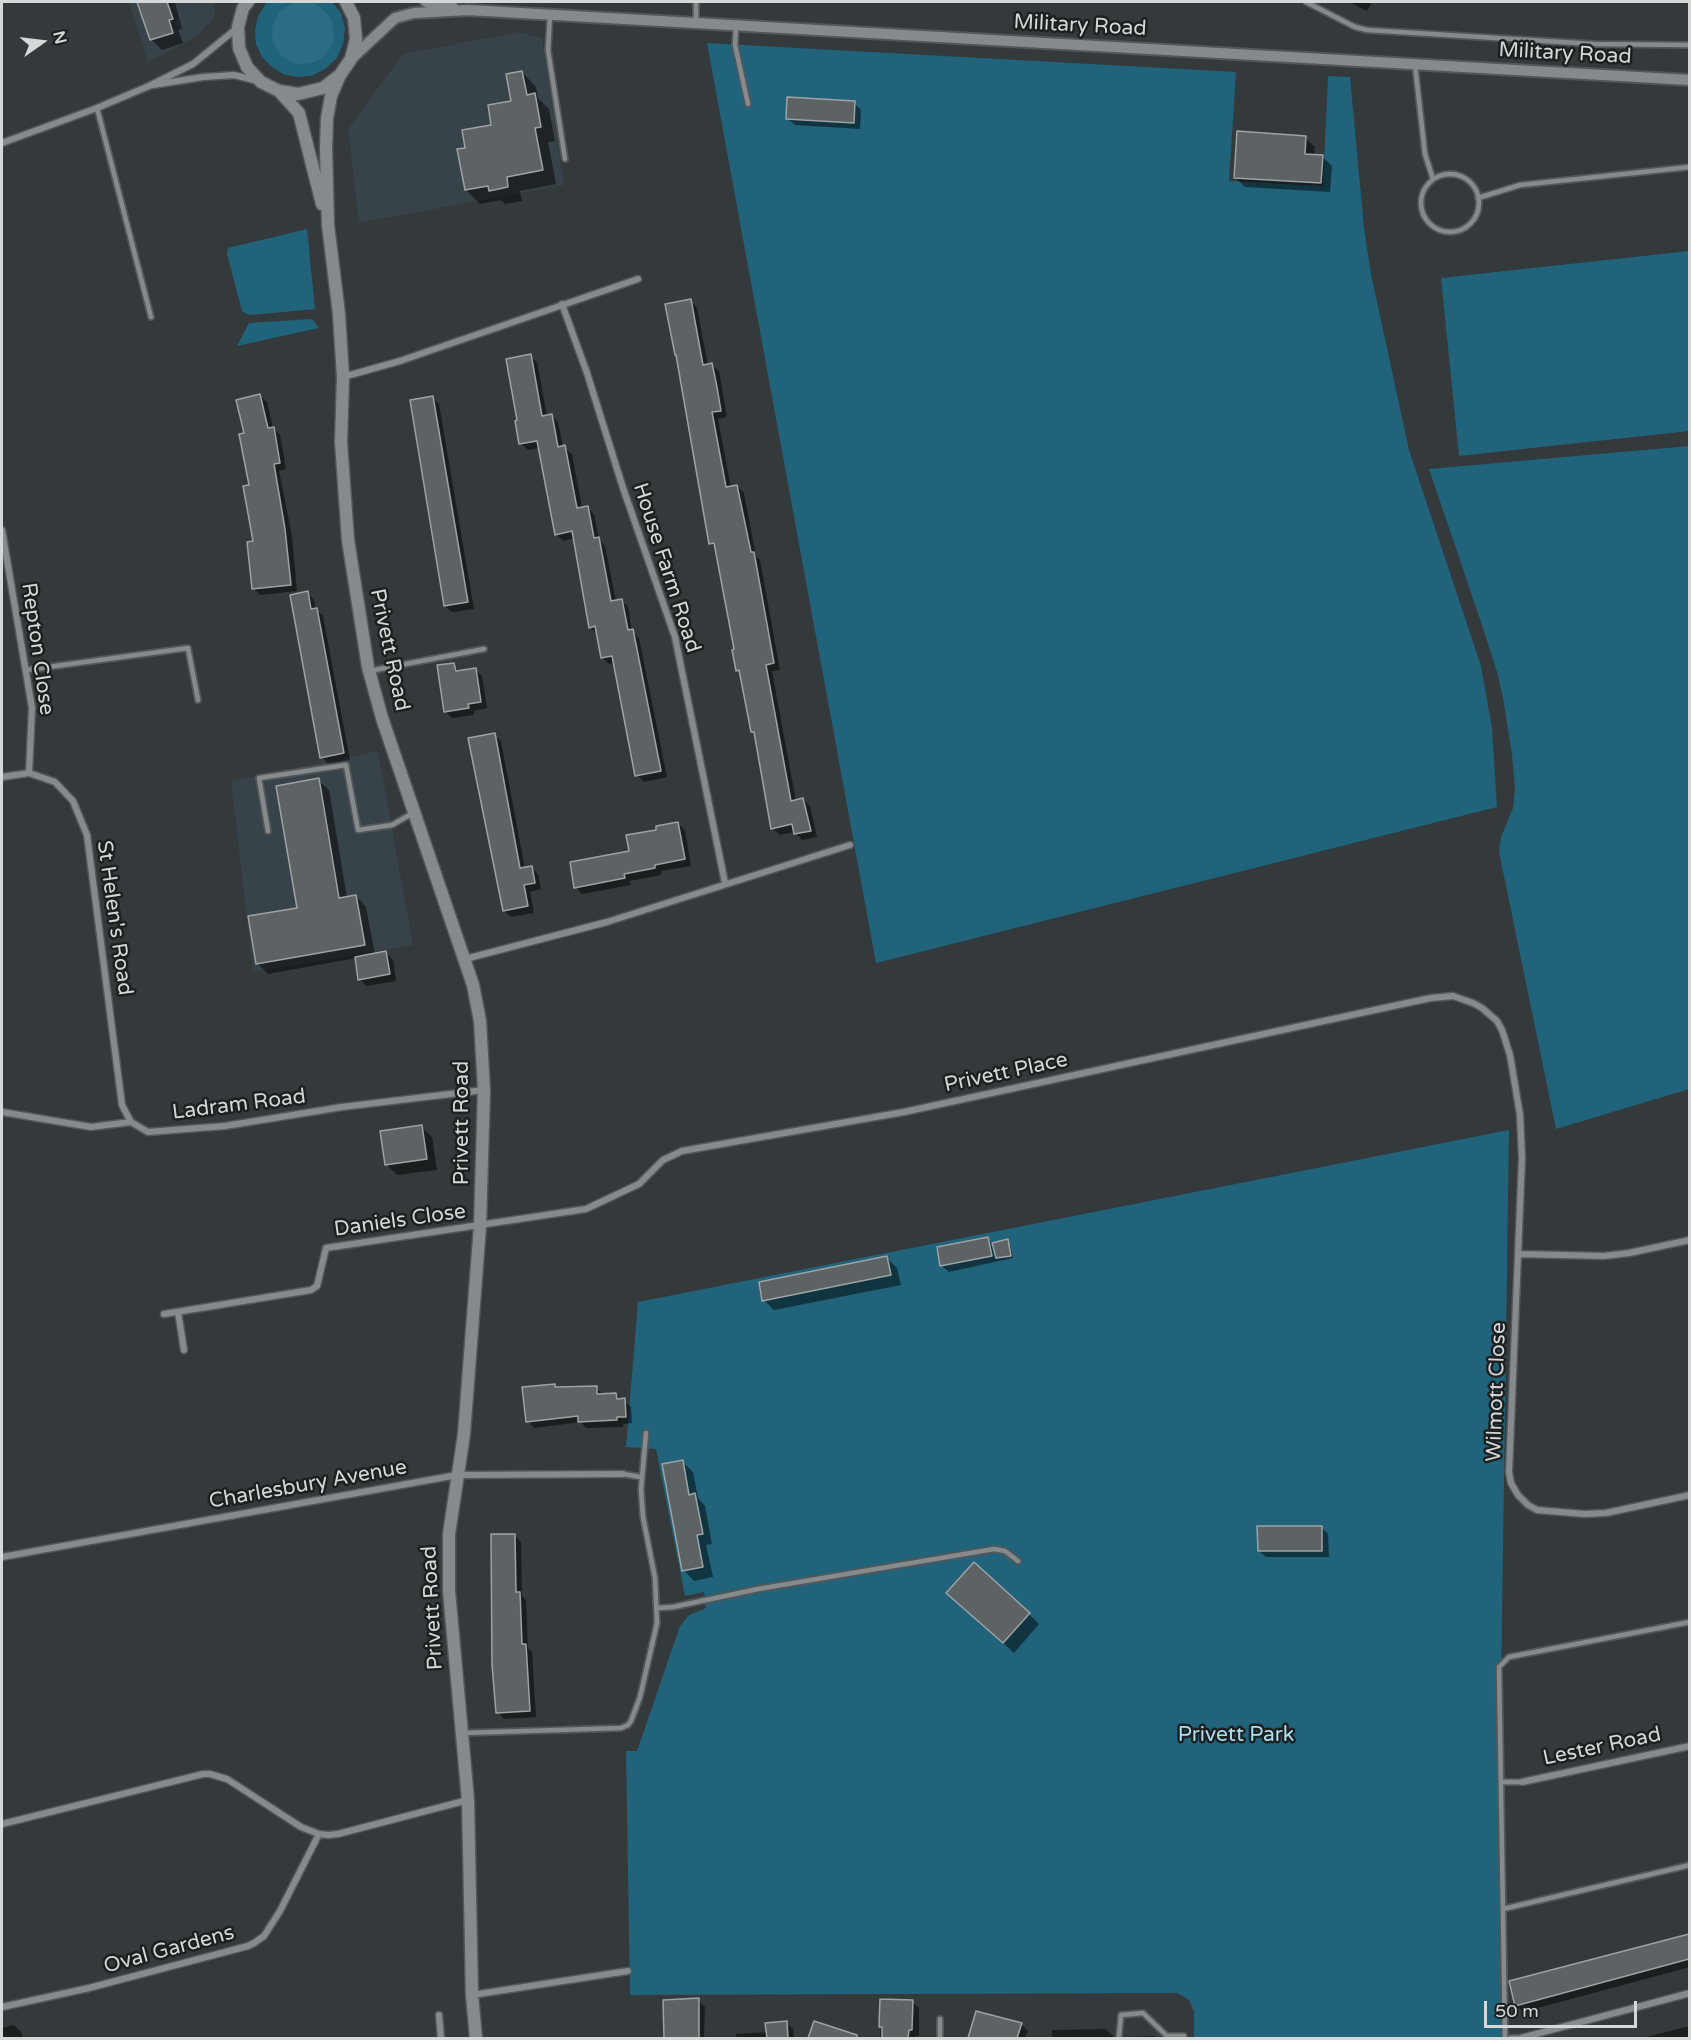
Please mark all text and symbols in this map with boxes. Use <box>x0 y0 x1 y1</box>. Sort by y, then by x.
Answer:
street label: Military Road <box>1013 10 1147 42</box>
north arrow <box>12 12 72 72</box>
text: N <box>48 29 71 46</box>
street label: Military Road <box>1498 38 1632 70</box>
street label: House Farm Road <box>627 480 705 656</box>
street label: Repton Close <box>15 581 59 717</box>
street label: Privett Road <box>364 587 414 713</box>
street label: St Helen's Road <box>91 839 137 997</box>
street label: Privett Place <box>942 1048 1070 1098</box>
street label: Privett Road <box>449 1061 475 1185</box>
street label: Ladram Road <box>171 1084 307 1126</box>
street label: Daniels Close <box>333 1199 467 1243</box>
street label: Wilmott Close <box>1482 1322 1512 1462</box>
street label: Charlesbury Avenue <box>207 1455 409 1515</box>
street label: Privett Road <box>417 1545 449 1671</box>
park label: Privett Park <box>1178 1722 1294 1748</box>
street label: Lester Road <box>1541 1722 1663 1772</box>
street label: Oval Gardens <box>101 1920 237 1980</box>
scale bar <box>1487 1989 1640 2027</box>
text: 50 m <box>1495 2000 1539 2022</box>

